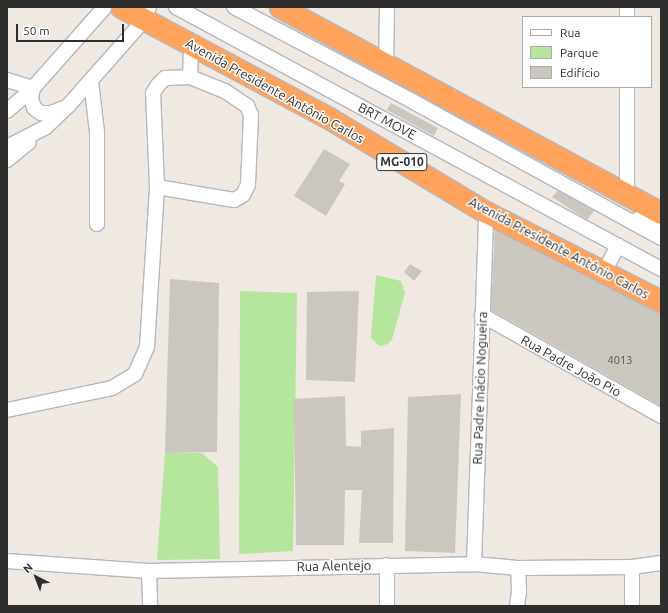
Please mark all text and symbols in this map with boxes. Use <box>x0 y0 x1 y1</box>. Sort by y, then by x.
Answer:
scale bar <box>18 16 126 42</box>
legend <box>522 16 652 88</box>
text: 50 m <box>23 24 50 37</box>
text: Rua <box>560 26 581 39</box>
street label: Avenida Presidente Antônio Carlos <box>183 35 367 147</box>
text: Parque <box>560 46 598 59</box>
text: Edifício <box>560 66 600 79</box>
street label: BRT MOVE <box>355 99 419 143</box>
road number: MG-010 <box>376 152 428 172</box>
street label: Avenida Presidente Antônio Carlos <box>466 194 652 302</box>
street label: Rua Padre Inácio Nogueira <box>470 311 490 465</box>
street label: Rua Padre João Pio <box>518 332 624 400</box>
house number: 4013 <box>608 353 632 367</box>
north arrow <box>16 557 56 597</box>
street label: Rua Alentejo <box>297 558 371 574</box>
text: N <box>21 561 35 575</box>

